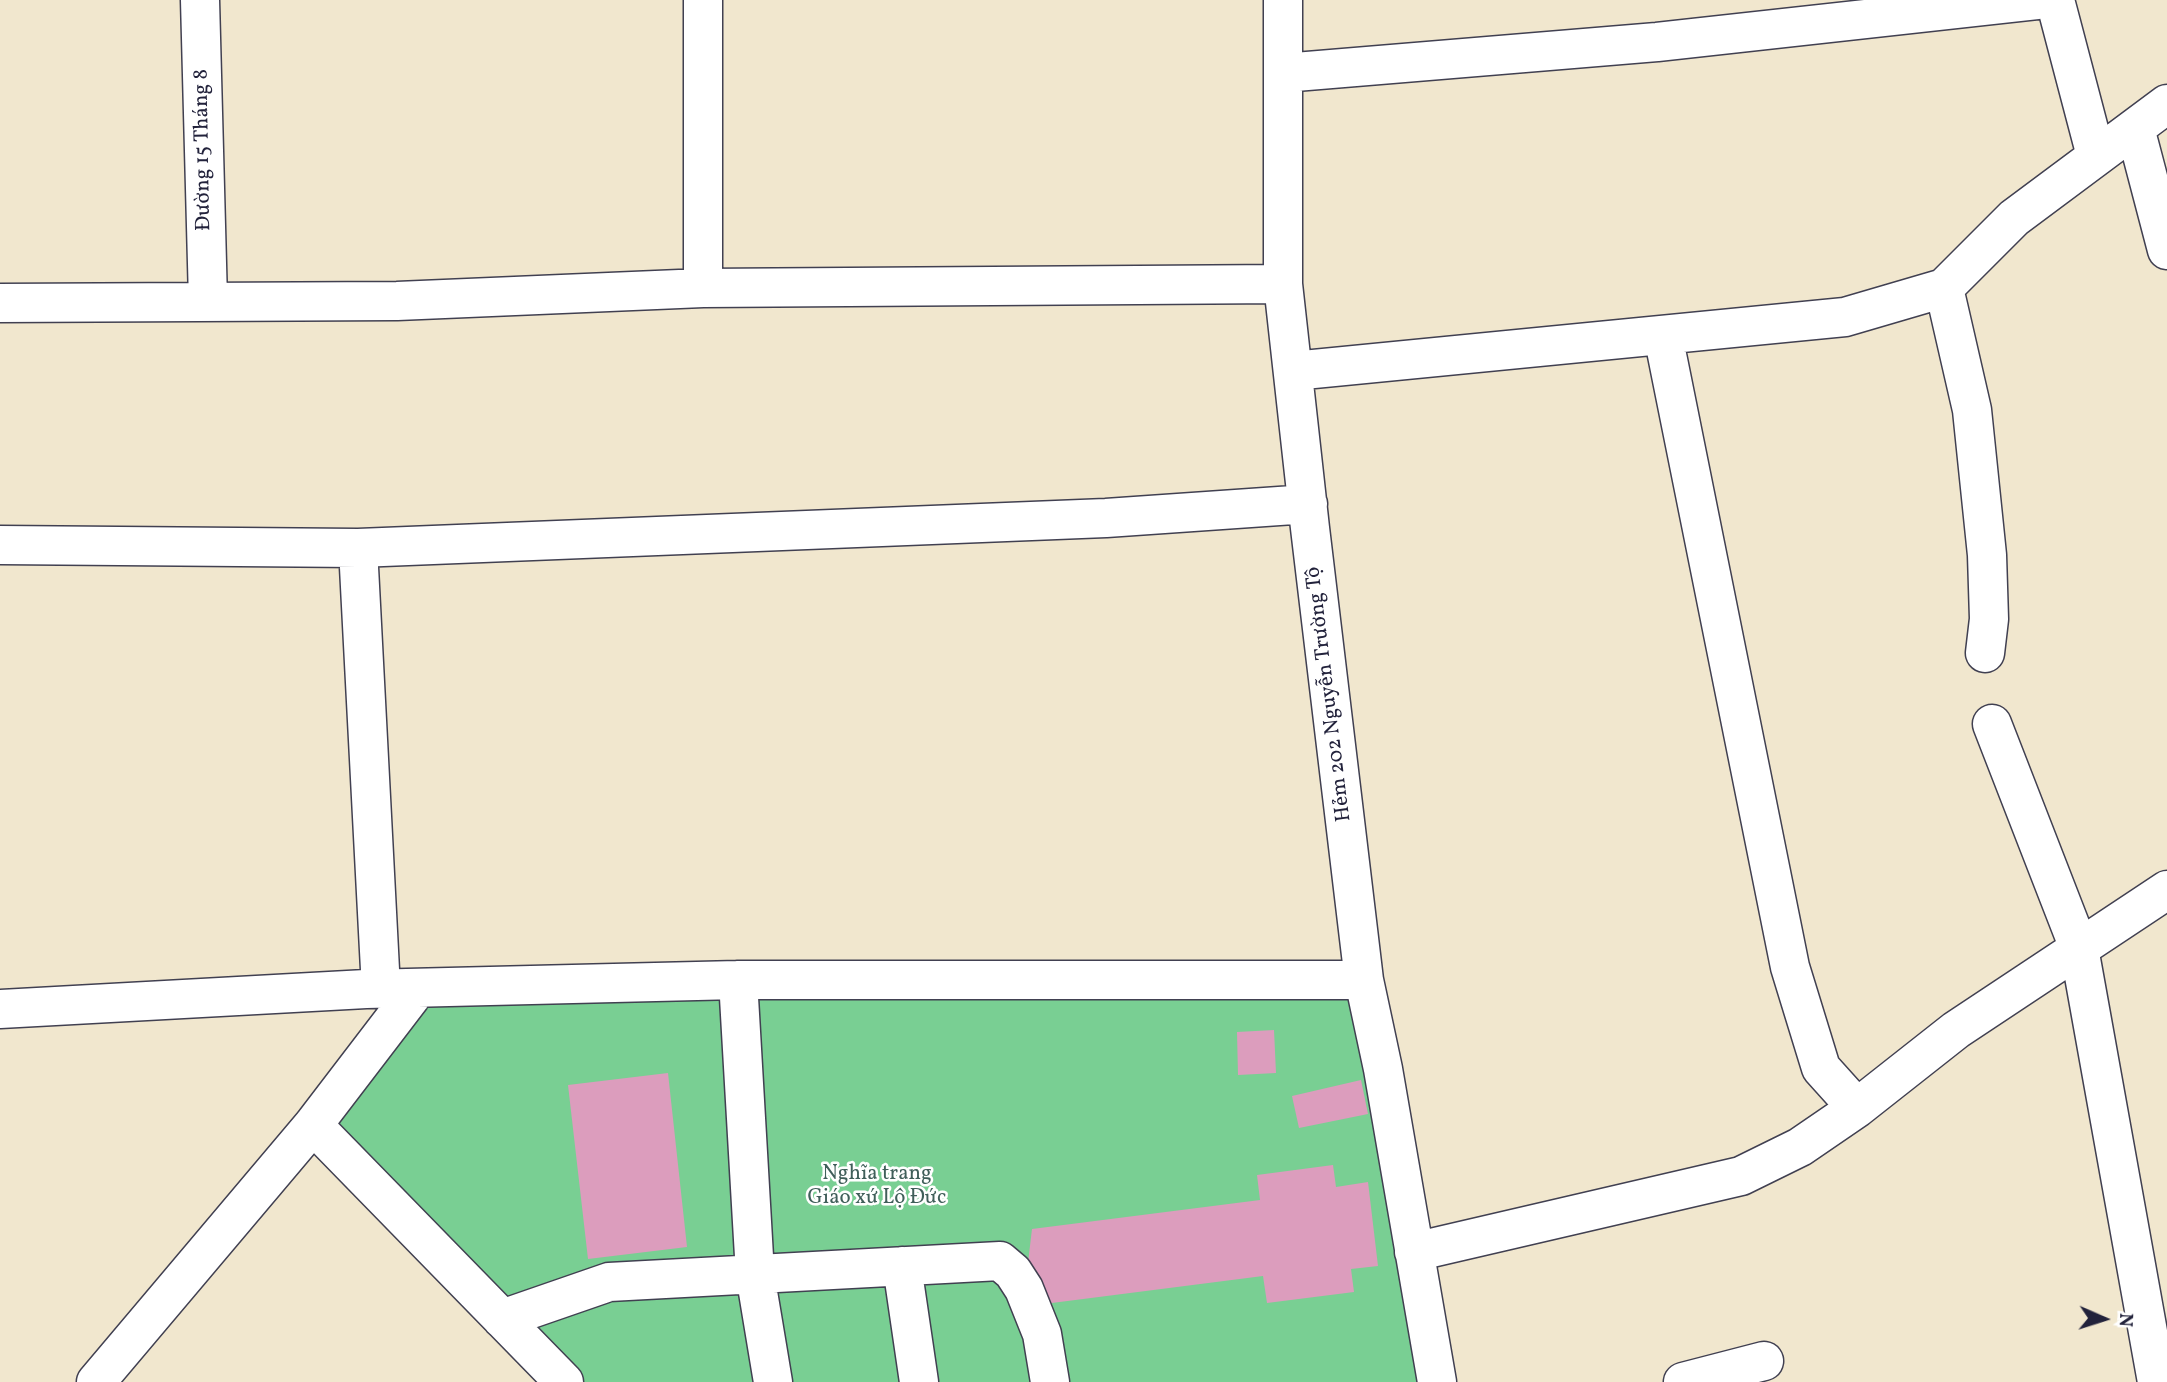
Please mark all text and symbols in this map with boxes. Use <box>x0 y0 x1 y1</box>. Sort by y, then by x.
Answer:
street label: Đường 15 Tháng 8 <box>190 69 218 231</box>
street label: Hẻm 202 Nguyễn Trường Tộ <box>1302 565 1358 823</box>
park label: Nghĩa trang Giáo xứ Lộ Đức <box>807 1162 947 1212</box>
north arrow <box>2069 1284 2139 1354</box>
text: N <box>2112 1313 2138 1328</box>

